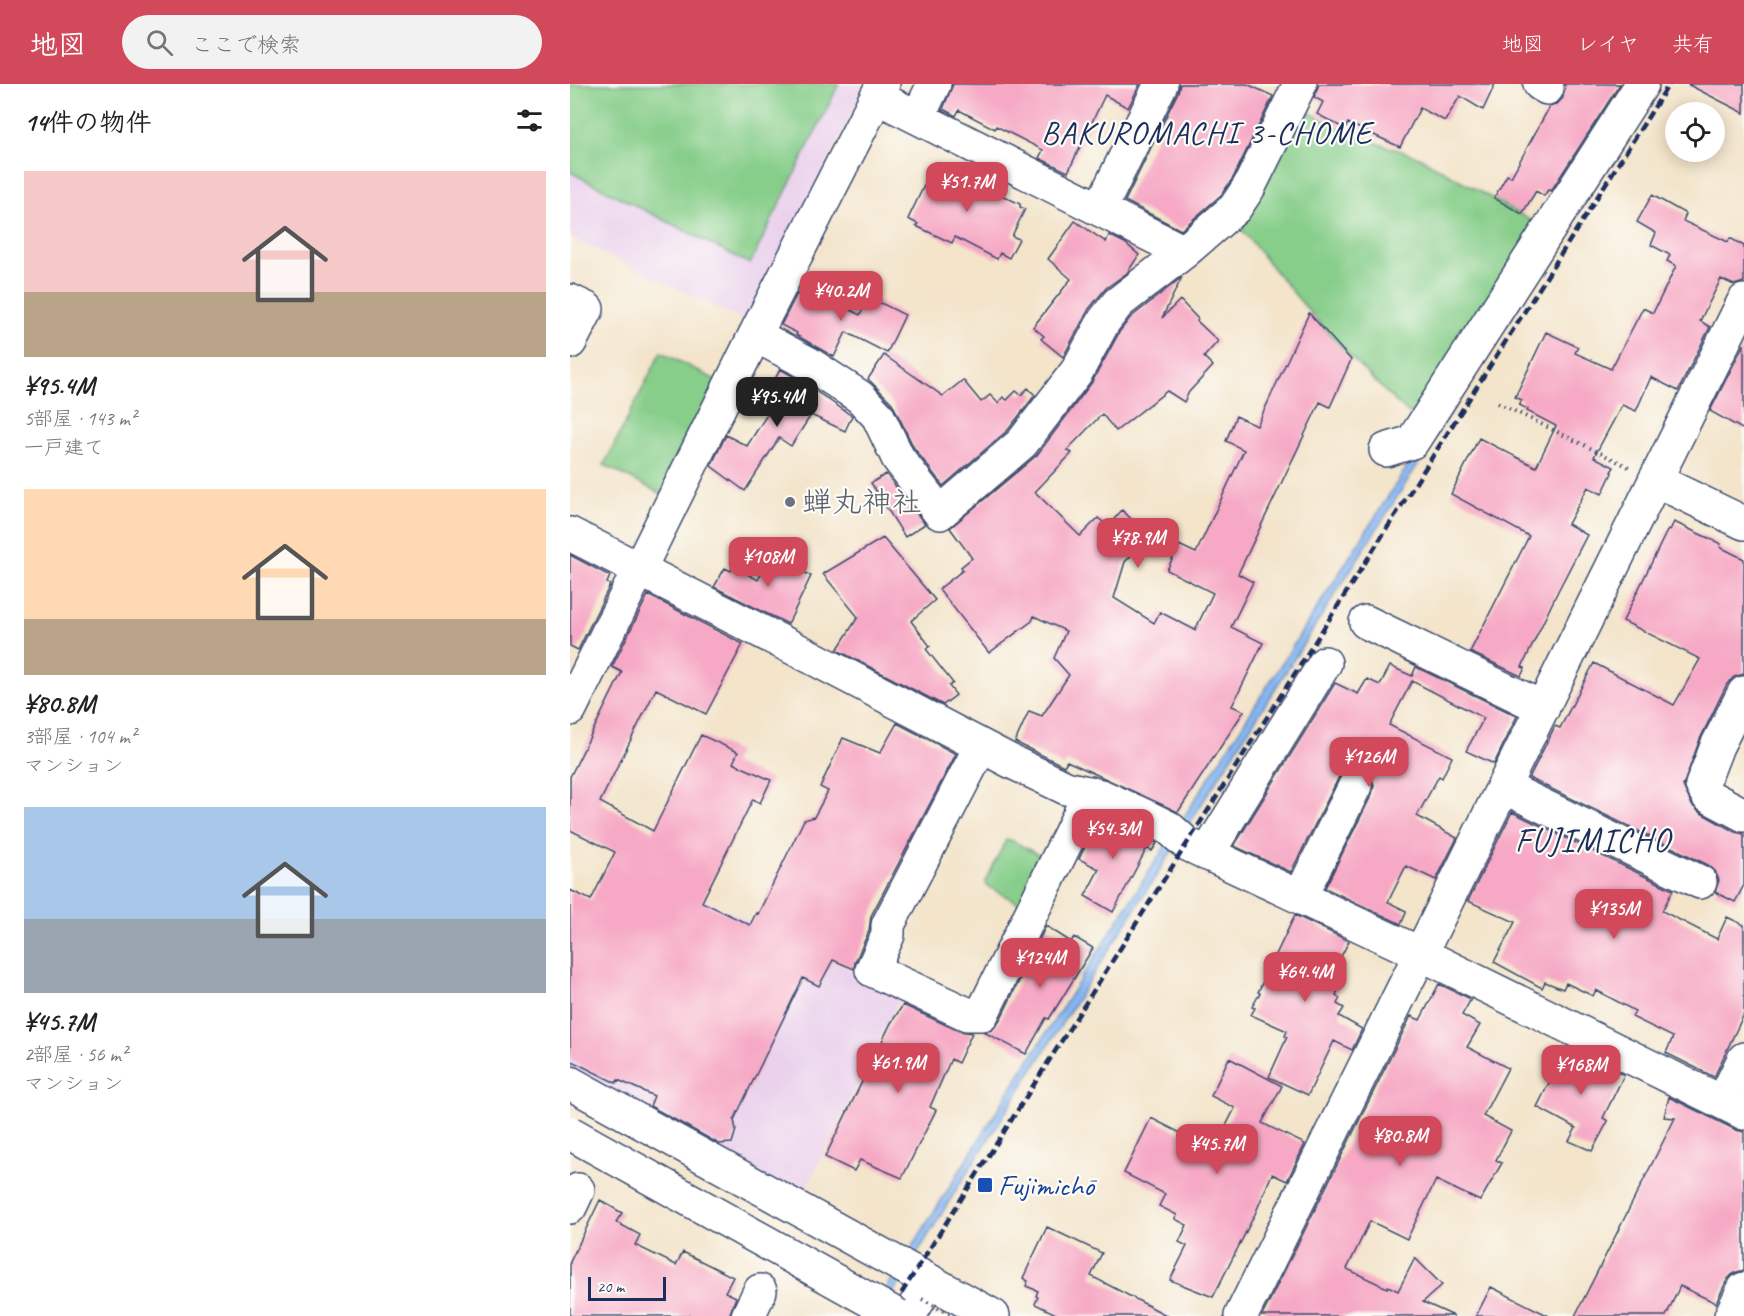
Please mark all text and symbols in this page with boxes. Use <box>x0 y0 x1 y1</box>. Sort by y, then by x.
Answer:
search box <box>122 15 542 69</box>
icon: search <box>143 26 176 59</box>
text: 地図 <box>30 27 86 62</box>
text: ここで検索 <box>191 31 301 59</box>
text: 地図 <box>1502 31 1544 57</box>
text: レイヤ <box>1577 31 1639 57</box>
text: 共有 <box>1672 31 1714 57</box>
map controls <box>1665 102 1725 162</box>
button: locate <box>1665 102 1725 162</box>
icon: filters <box>513 104 546 137</box>
text: 14件の物件 <box>24 106 151 139</box>
district label: BAKUROMACHI 3-CHOME <box>1041 112 1375 153</box>
pin: ¥51.7M <box>918 162 1016 213</box>
text: ¥51.7M <box>940 169 994 194</box>
icon: home <box>231 210 339 318</box>
pin: ¥40.2M <box>792 271 890 322</box>
text: ¥40.2M <box>814 278 868 303</box>
text: ¥95.4M <box>24 369 94 402</box>
pin: ¥95.4M <box>728 377 826 428</box>
text: ¥95.4M <box>750 384 804 409</box>
text: 5部屋 · 143 m² <box>24 406 136 431</box>
text: 一戸建て <box>24 435 104 460</box>
place label: 蝉丸神社 <box>802 483 922 521</box>
marker: 蝉丸神社 <box>783 495 797 509</box>
pin: ¥78.9M <box>1089 518 1187 569</box>
text: ¥78.9M <box>1111 525 1165 550</box>
icon: home <box>231 528 339 636</box>
pin: ¥108M <box>726 537 810 588</box>
text: ¥108M <box>743 544 793 569</box>
text: ¥80.8M <box>24 687 95 720</box>
text: 3部屋 · 104 m² <box>24 724 136 749</box>
pin: ¥126M <box>1327 737 1411 788</box>
text: ¥126M <box>1344 744 1395 769</box>
text: マンション <box>24 753 123 778</box>
pin: ¥54.3M <box>1064 809 1162 860</box>
text: ¥54.3M <box>1086 816 1140 841</box>
district label: FUJIMICHO <box>1515 819 1673 861</box>
icon: home <box>231 846 339 954</box>
pin: ¥135M <box>1572 889 1656 940</box>
text: ¥135M <box>1589 896 1639 921</box>
pin: ¥124M <box>998 938 1082 989</box>
text: ¥124M <box>1015 945 1065 970</box>
pin: ¥64.4M <box>1256 952 1354 1003</box>
text: ¥64.4M <box>1278 959 1332 984</box>
text: ¥45.7M <box>24 1005 94 1038</box>
text: 2部屋 · 56 m² <box>24 1042 127 1067</box>
pin: ¥61.9M <box>849 1043 947 1094</box>
pin: ¥168M <box>1539 1045 1623 1096</box>
text: ¥61.9M <box>871 1050 925 1075</box>
text: ¥168M <box>1556 1052 1607 1077</box>
text: マンション <box>24 1071 123 1096</box>
pin: ¥80.8M <box>1351 1116 1449 1167</box>
text: ¥80.8M <box>1373 1123 1427 1148</box>
pin: ¥45.7M <box>1168 1124 1266 1175</box>
text: ¥45.7M <box>1190 1131 1244 1156</box>
place label: Fujimichō <box>998 1166 1098 1204</box>
marker: Fujimichō <box>976 1176 994 1194</box>
scale bar <box>588 1274 666 1302</box>
text: 20 m <box>597 1277 624 1297</box>

